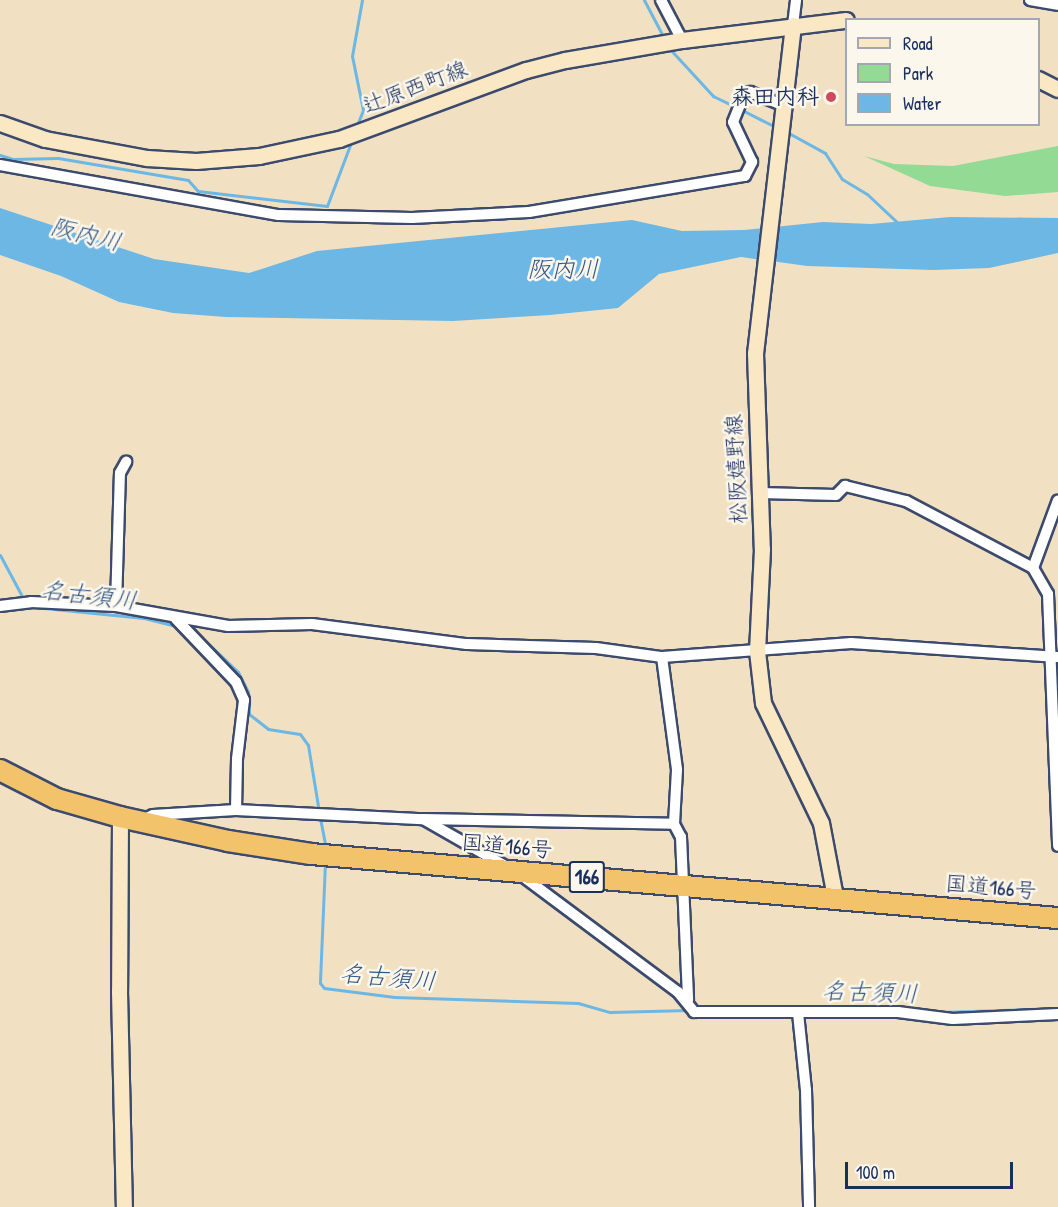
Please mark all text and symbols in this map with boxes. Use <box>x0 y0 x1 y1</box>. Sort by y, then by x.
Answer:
legend <box>845 18 1040 126</box>
text: Road <box>903 31 933 56</box>
street label: 辻原西町線 <box>359 55 471 119</box>
text: Park <box>903 61 933 86</box>
place label: 森田内科 <box>731 84 819 110</box>
marker: 森田内科 <box>824 90 838 104</box>
text: Water <box>903 91 941 116</box>
water label: 阪内川 <box>48 211 124 257</box>
water label: 阪内川 <box>527 255 599 283</box>
street label: 松阪嬉野線 <box>720 413 752 525</box>
water label: 名古須川 <box>40 575 138 615</box>
street label: 国道166号 <box>460 829 554 863</box>
road number: 166 <box>568 859 606 895</box>
street label: 国道166号 <box>944 870 1038 904</box>
water label: 名古須川 <box>339 958 437 996</box>
water label: 名古須川 <box>822 976 918 1008</box>
scale bar <box>848 1150 1016 1188</box>
text: 100 m <box>856 1160 895 1185</box>

